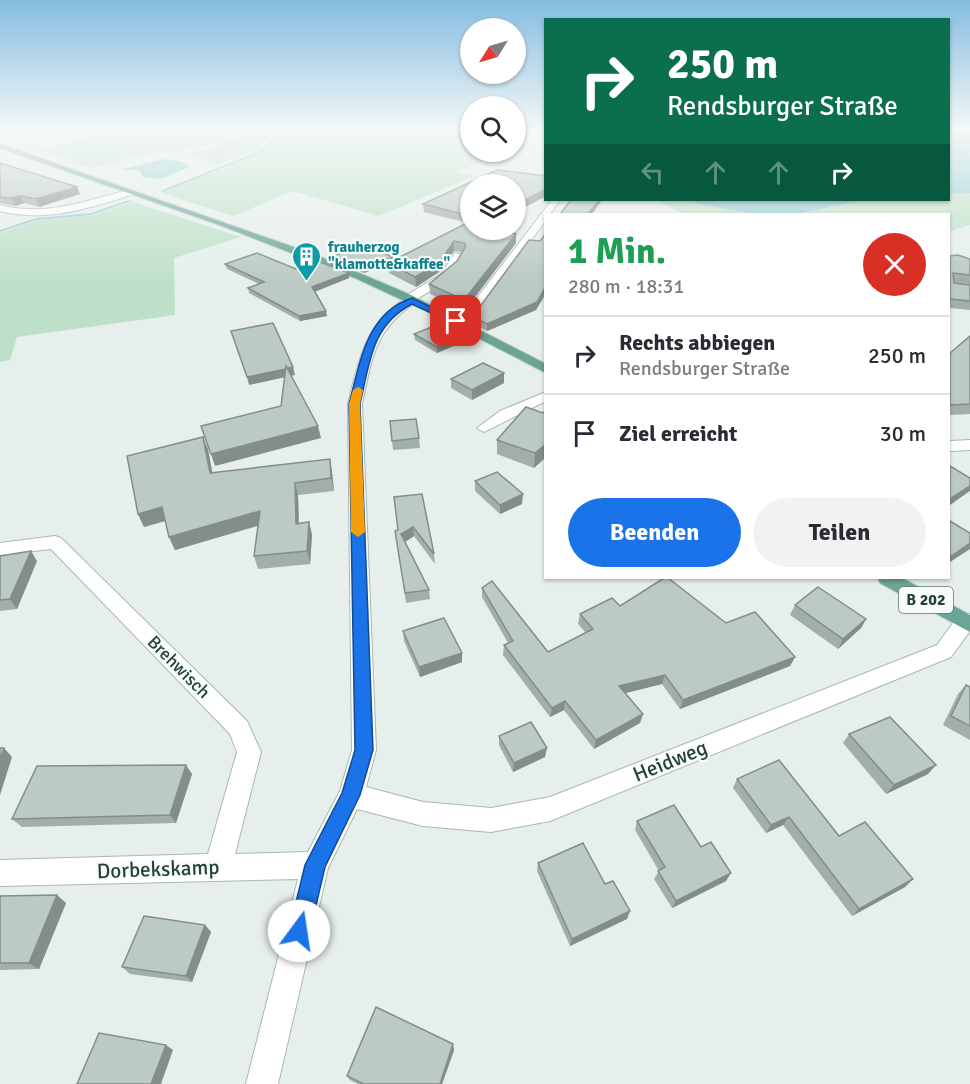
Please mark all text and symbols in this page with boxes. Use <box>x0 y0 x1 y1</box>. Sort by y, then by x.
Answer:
north arrow <box>460 18 526 84</box>
map controls <box>460 18 526 240</box>
text: 250 m <box>667 39 778 90</box>
icon: right <box>568 42 646 120</box>
text: Rendsburger Straße <box>667 90 898 123</box>
button: search <box>460 96 526 162</box>
icon: left <box>636 156 669 189</box>
icon: ahead <box>699 156 732 189</box>
icon: ahead <box>762 156 795 189</box>
icon: right <box>825 156 858 189</box>
button: layers <box>460 174 526 240</box>
text: 1 Min. <box>568 229 666 274</box>
button: close <box>863 233 926 296</box>
place label: frauherzog "klamotte&kaffee" <box>327 238 451 273</box>
building icon: frauherzog "klamotte&kaffee" <box>291 240 323 282</box>
text: 280 m · 18:31 <box>568 274 684 299</box>
pin <box>430 295 481 346</box>
icon: arrive <box>439 304 472 337</box>
text: Rechts abbiegen <box>619 329 775 356</box>
icon: right <box>568 339 601 372</box>
text: 250 m <box>868 342 926 369</box>
text: Rendsburger Straße <box>619 356 790 381</box>
icon: arrive <box>568 417 601 450</box>
text: Ziel erreicht <box>619 420 737 447</box>
text: 30 m <box>880 420 926 447</box>
button: Beenden <box>568 498 741 567</box>
button: Teilen <box>753 498 926 567</box>
road number: B 202 <box>899 587 953 613</box>
street label: Brehwisch <box>143 631 215 703</box>
street label: Heidweg <box>629 734 711 788</box>
street label: Dorbekskamp <box>96 854 220 884</box>
position arrow <box>267 899 331 963</box>

